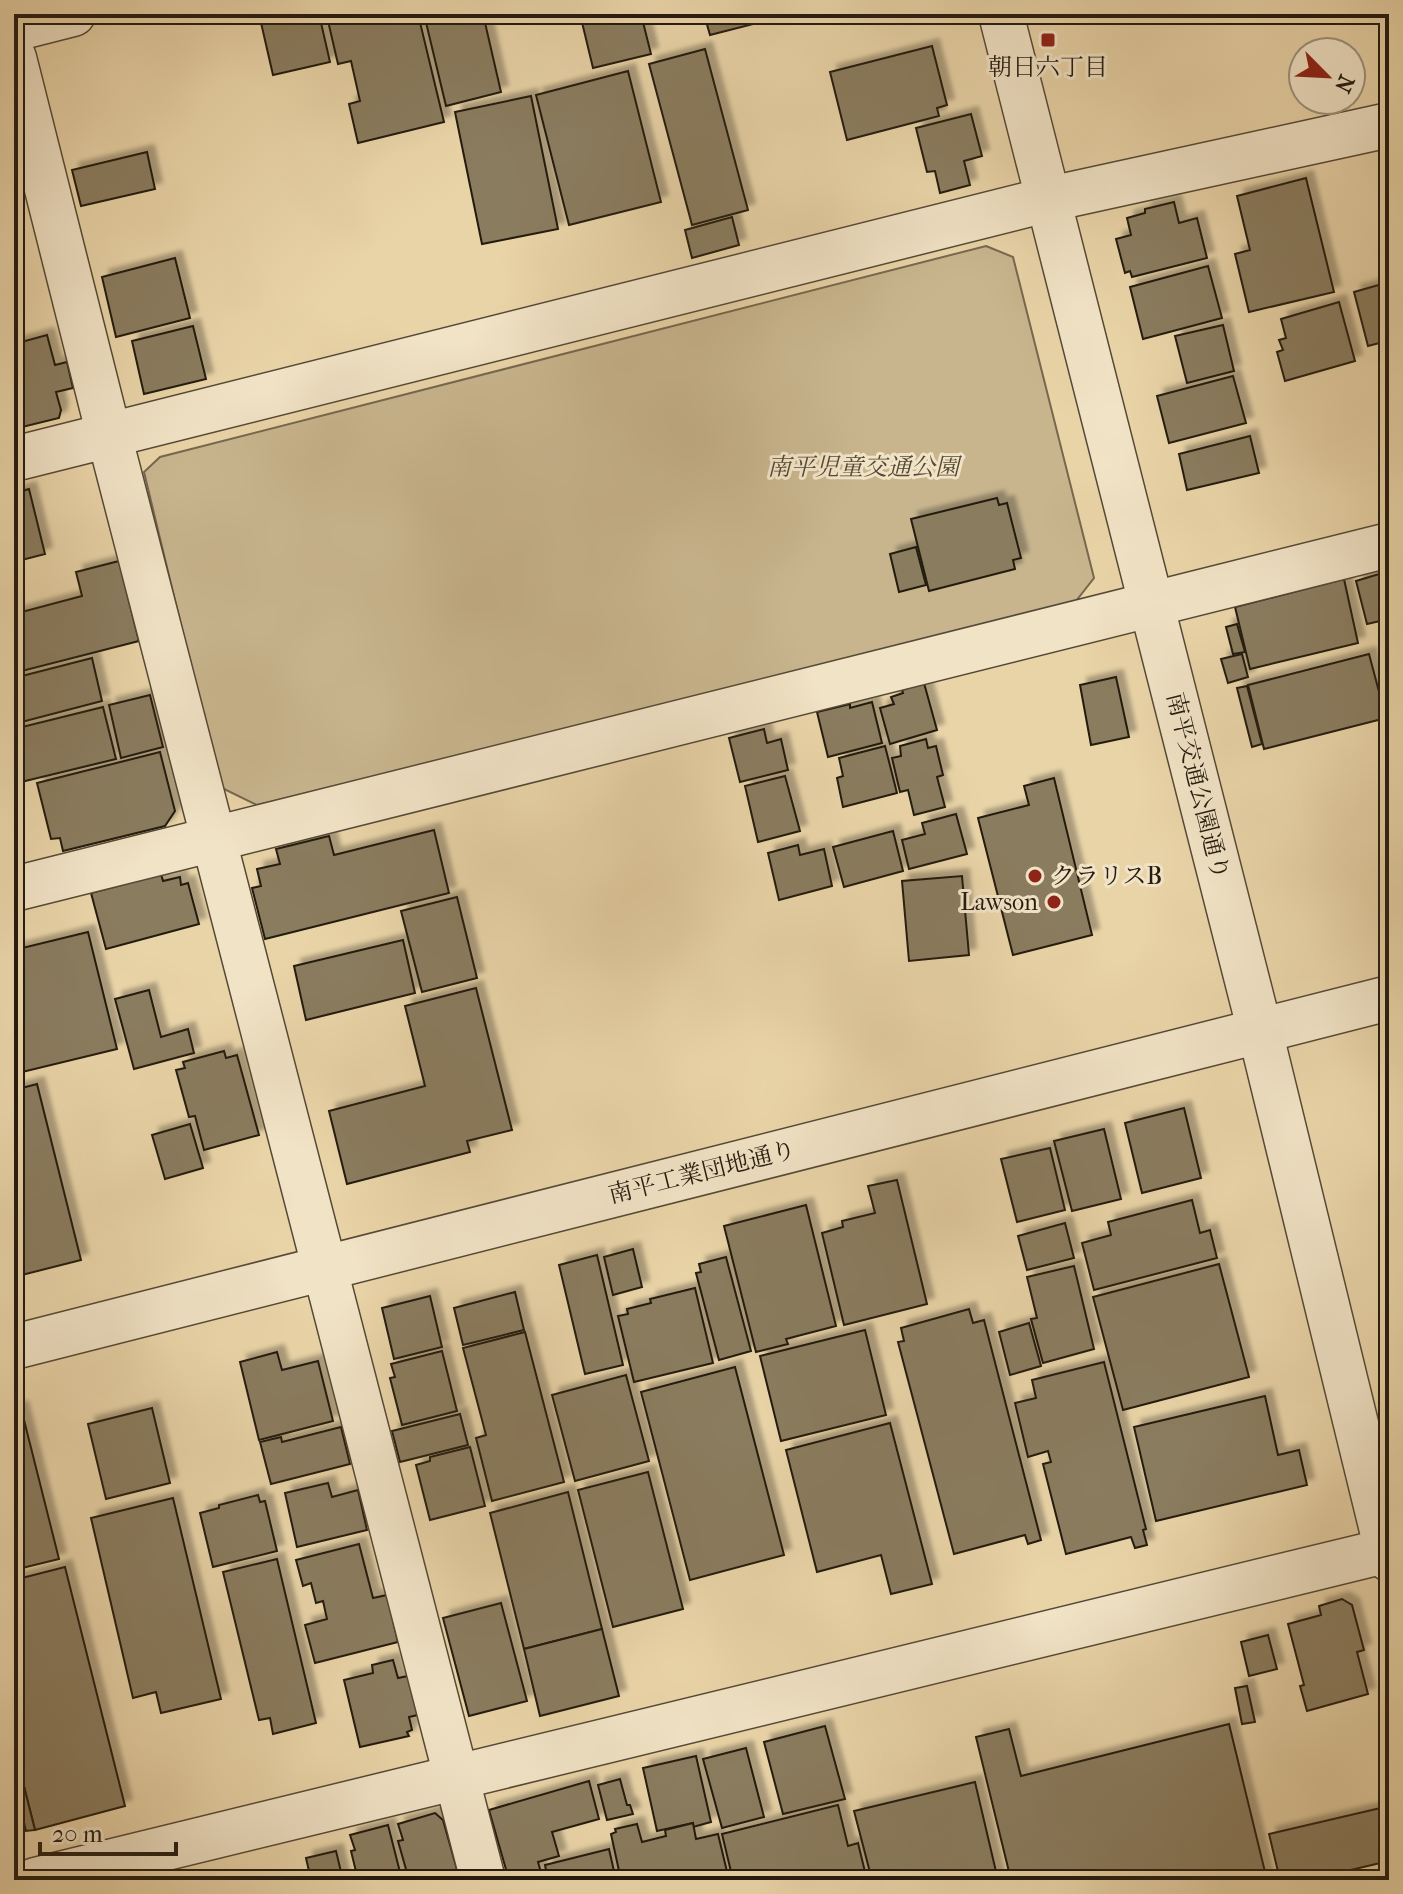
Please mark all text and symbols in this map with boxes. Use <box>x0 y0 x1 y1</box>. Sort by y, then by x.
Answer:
marker: 朝日六丁目 <box>1039 31 1057 49</box>
north arrow <box>1287 36 1367 116</box>
place label: 朝日六丁目 <box>988 53 1108 81</box>
text: N <box>1329 71 1360 97</box>
park label: 南平児童交通公園 <box>767 453 963 481</box>
street label: 南平交通公園通り <box>1161 689 1235 883</box>
place label: クラリスB <box>1051 862 1162 890</box>
marker: クラリスB <box>1026 867 1044 885</box>
place label: Lawson <box>960 888 1038 916</box>
marker: Lawson <box>1045 893 1063 911</box>
street label: 南平工業団地通り <box>605 1135 799 1209</box>
scale bar <box>40 1806 176 1856</box>
text: 20 m <box>52 1820 103 1848</box>

